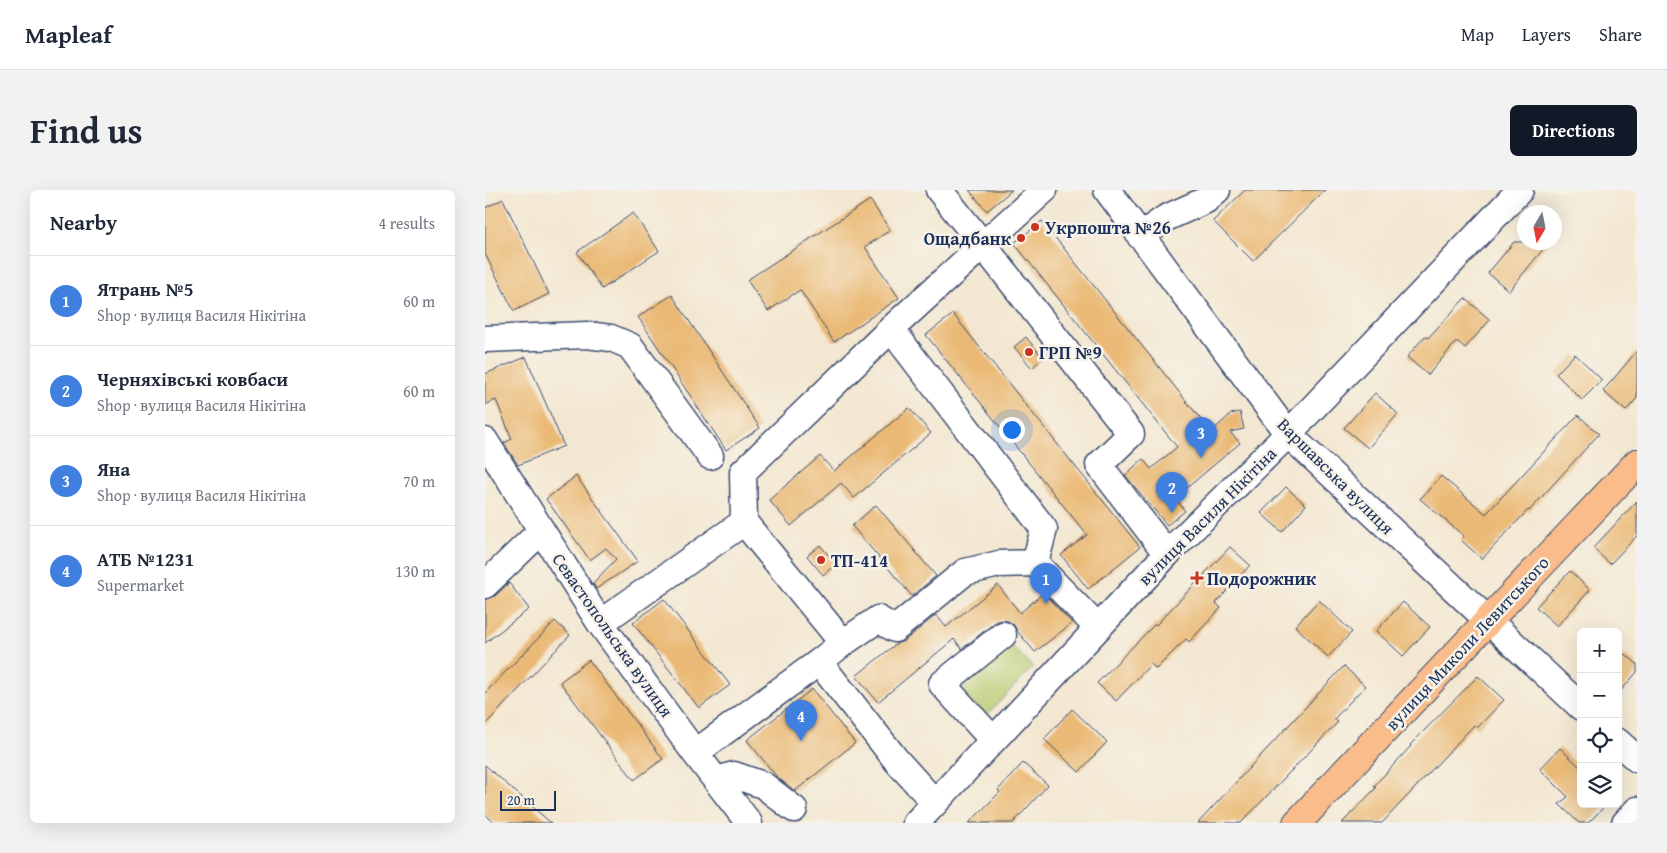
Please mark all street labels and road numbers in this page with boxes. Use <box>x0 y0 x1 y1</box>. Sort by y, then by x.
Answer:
street label: Варшавська вулиця <box>1271 411 1401 541</box>
street label: вулиця Василя Нікітіна <box>1131 440 1283 592</box>
street label: Севастопольська вулиця <box>546 547 680 723</box>
street label: вулиця Миколи Левитського <box>1379 550 1555 736</box>

